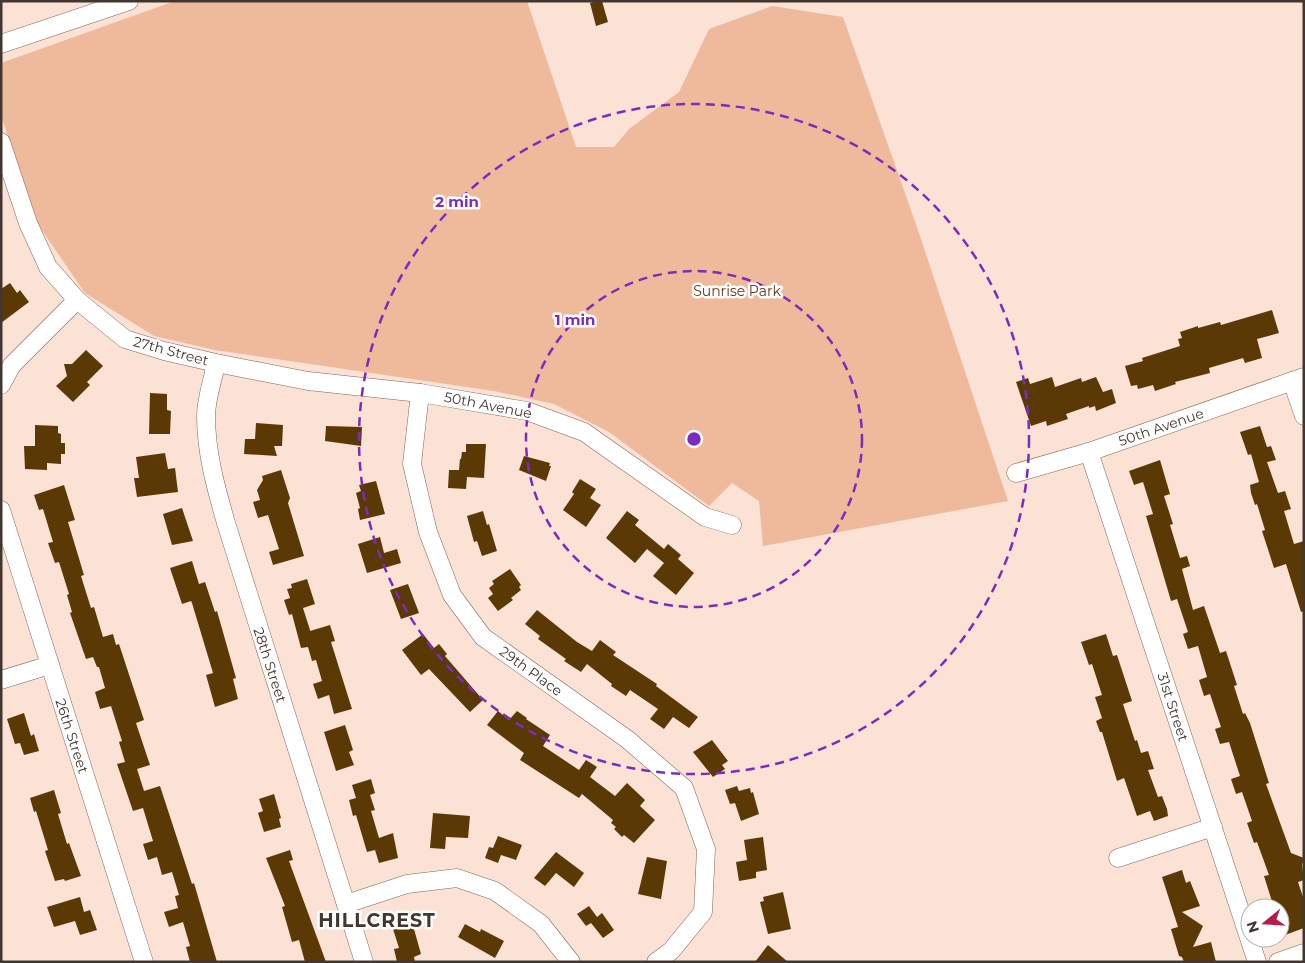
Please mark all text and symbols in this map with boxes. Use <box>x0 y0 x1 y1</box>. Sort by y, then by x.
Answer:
text: 2 min <box>435 192 479 211</box>
park label: Sunrise Park <box>693 282 781 300</box>
text: 1 min <box>555 310 595 329</box>
street label: 27th Street <box>131 332 211 370</box>
street label: 50th Avenue <box>443 388 533 422</box>
street label: 50th Avenue <box>1116 404 1206 450</box>
centre of rings <box>685 430 703 448</box>
street label: 28th Street <box>249 625 291 705</box>
street label: 29th Place <box>496 642 566 700</box>
street label: 31st Street <box>1153 670 1193 744</box>
street label: 26th Street <box>51 696 93 776</box>
north arrow <box>1240 898 1290 948</box>
district label: HILLCREST <box>318 909 436 932</box>
text: N <box>1242 919 1263 935</box>

